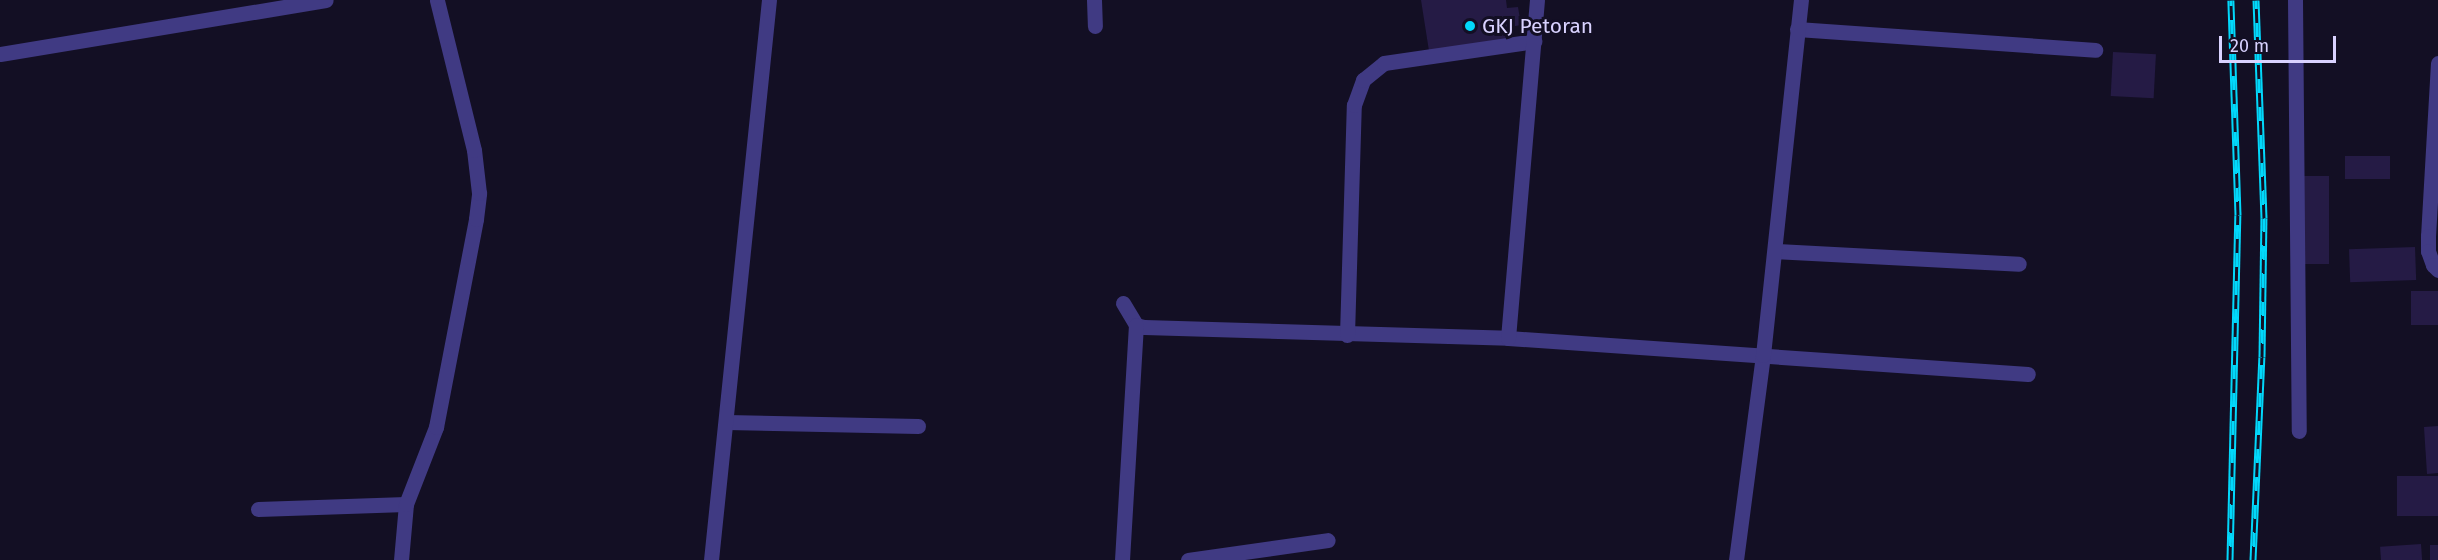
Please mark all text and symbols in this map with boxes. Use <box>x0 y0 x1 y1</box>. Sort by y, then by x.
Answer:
place label: GKJ Petoran <box>1482 13 1593 39</box>
marker: GKJ Petoran <box>1463 19 1477 33</box>
scale bar <box>2222 24 2339 62</box>
text: 20 m <box>2230 35 2269 57</box>

